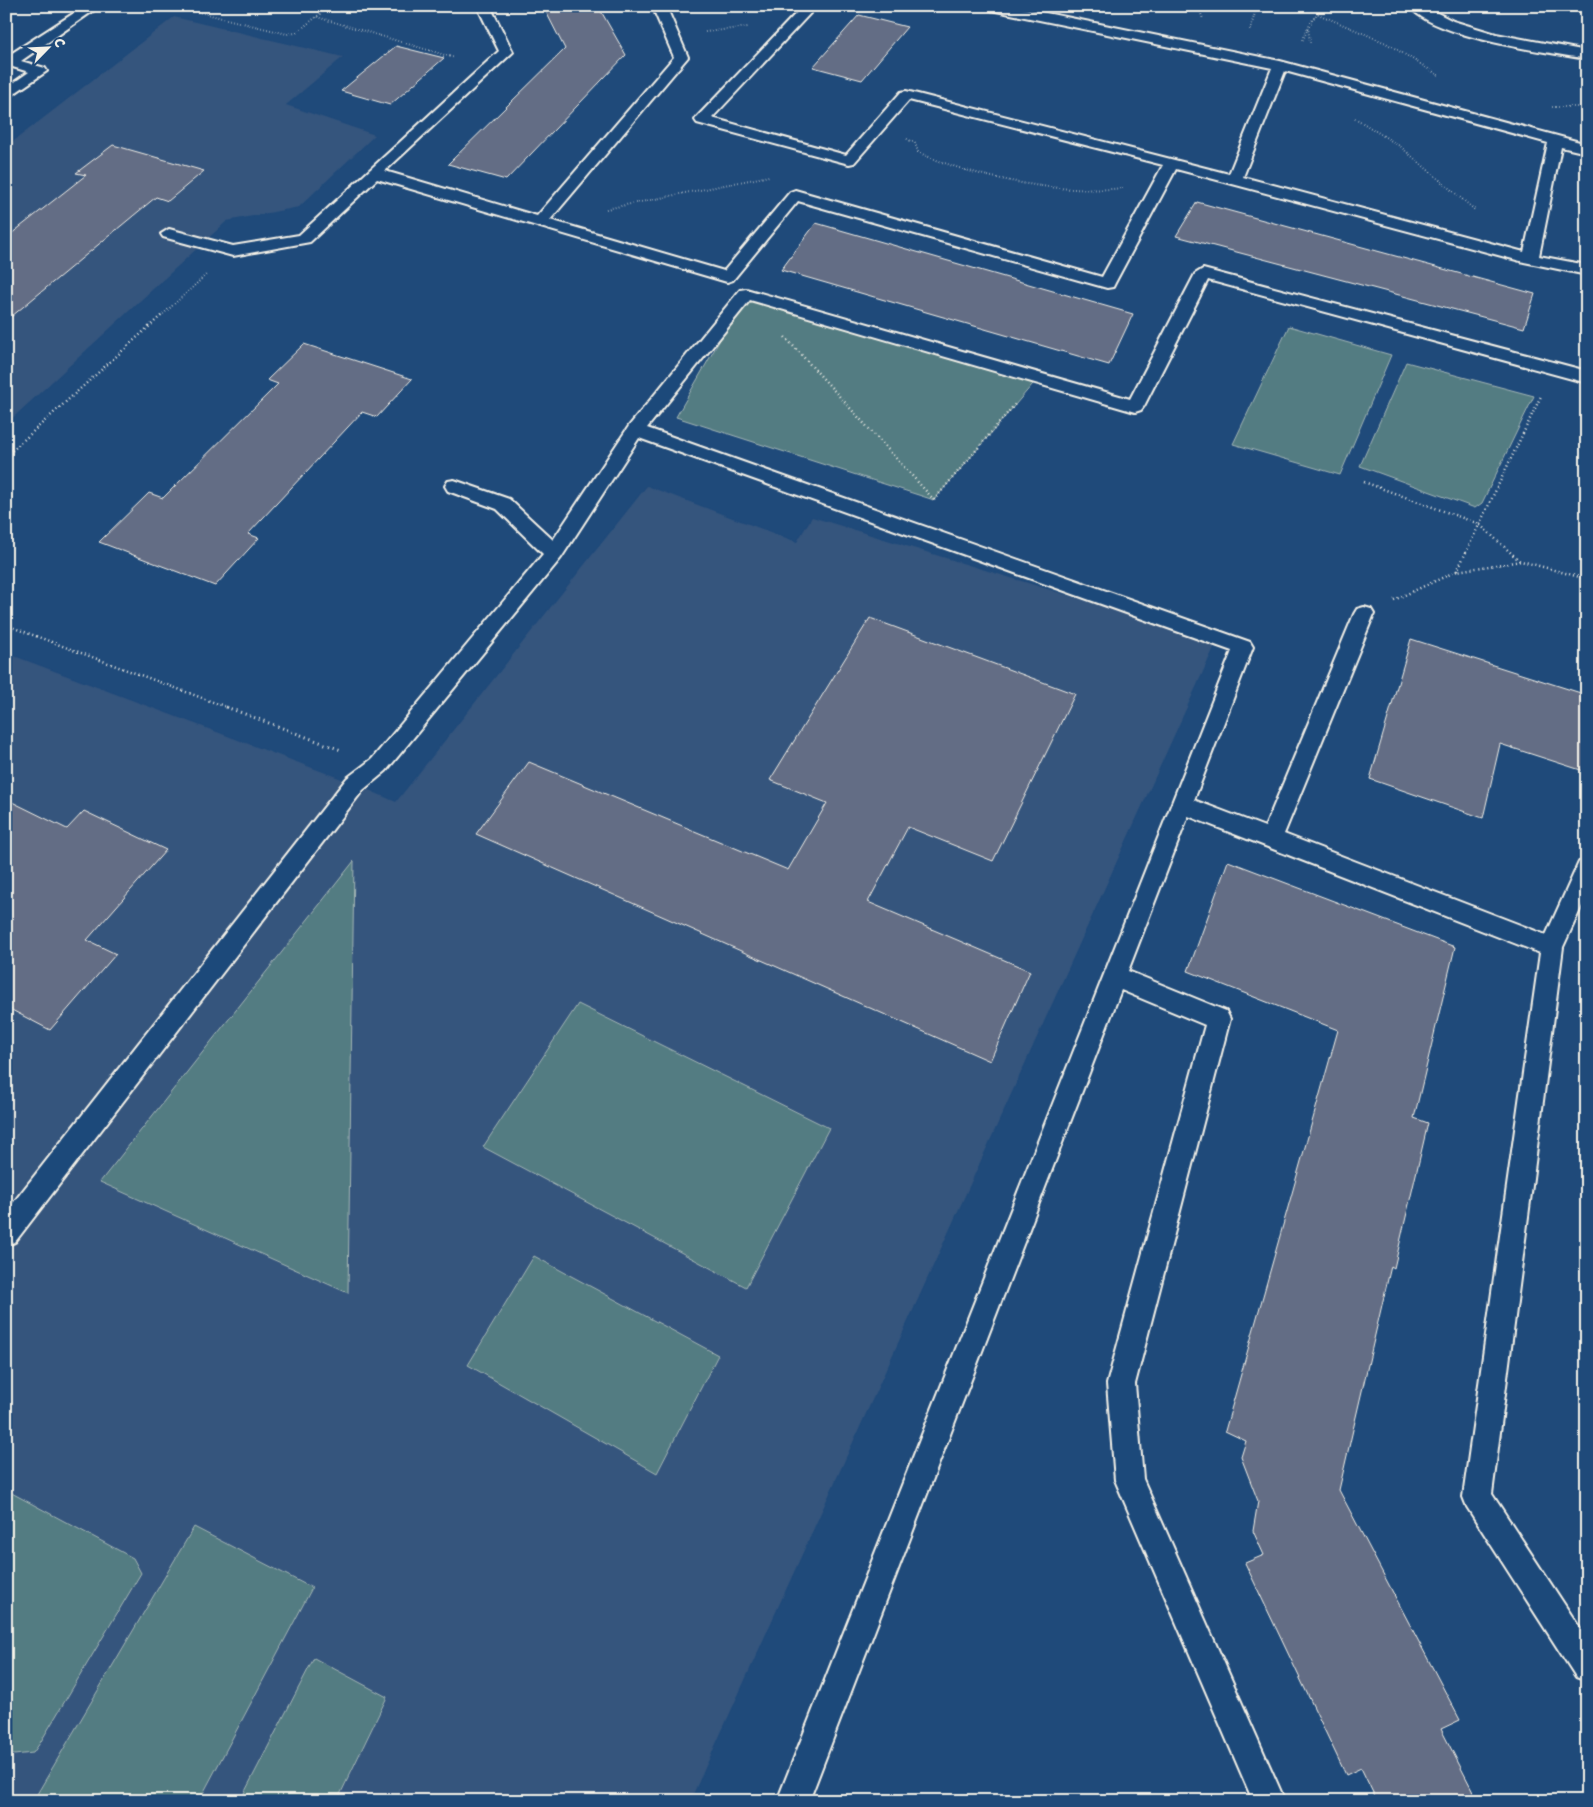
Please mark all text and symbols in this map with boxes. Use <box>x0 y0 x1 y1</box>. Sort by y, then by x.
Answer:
north arrow <box>22 22 72 72</box>
text: С <box>50 35 70 50</box>

